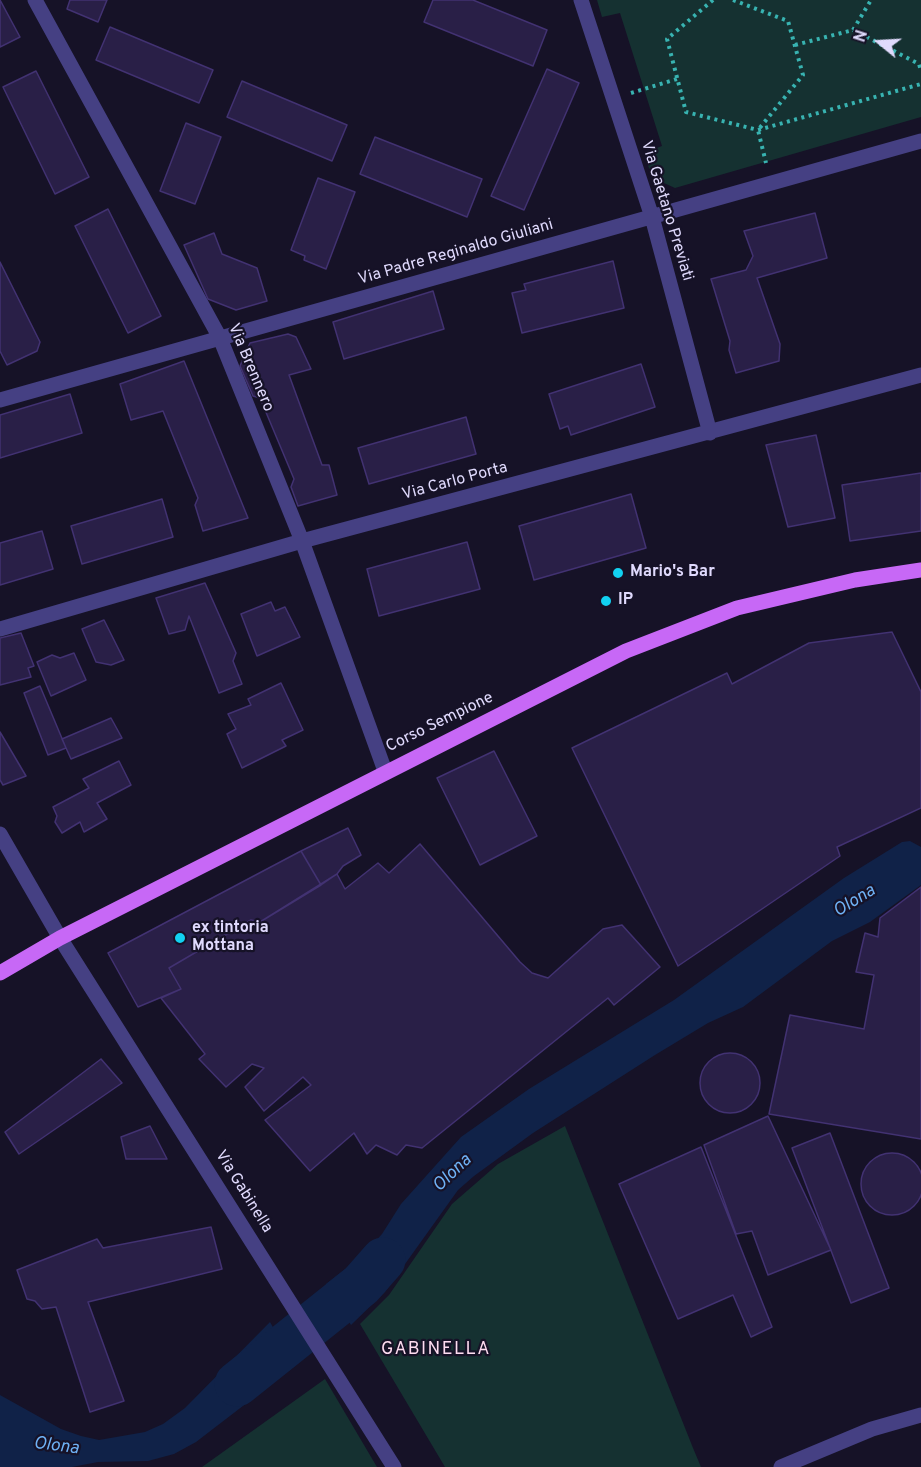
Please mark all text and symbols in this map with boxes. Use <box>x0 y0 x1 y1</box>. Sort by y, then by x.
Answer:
north arrow <box>849 12 909 72</box>
text: N <box>851 28 873 45</box>
street label: Via Gaetano Previati <box>636 139 696 283</box>
street label: Via Padre Reginaldo Giuliani <box>356 216 556 290</box>
street label: Via Brennero <box>223 321 277 415</box>
street label: Via Carlo Porta <box>400 459 510 505</box>
place label: Mario's Bar <box>630 563 715 583</box>
marker: Mario's Bar <box>611 566 625 580</box>
place label: IP <box>618 591 633 611</box>
marker: IP <box>599 594 613 608</box>
street label: Corso Sempione <box>383 689 497 757</box>
water label: Olona <box>830 881 880 923</box>
place label: ex tintoria Mottana <box>192 919 269 957</box>
marker: ex tintoria Mottana <box>173 931 187 945</box>
street label: Via Gabinella <box>210 1147 276 1237</box>
water label: Olona <box>429 1150 477 1198</box>
district label: GABINELLA <box>381 1339 491 1361</box>
water label: Olona <box>32 1434 80 1460</box>

